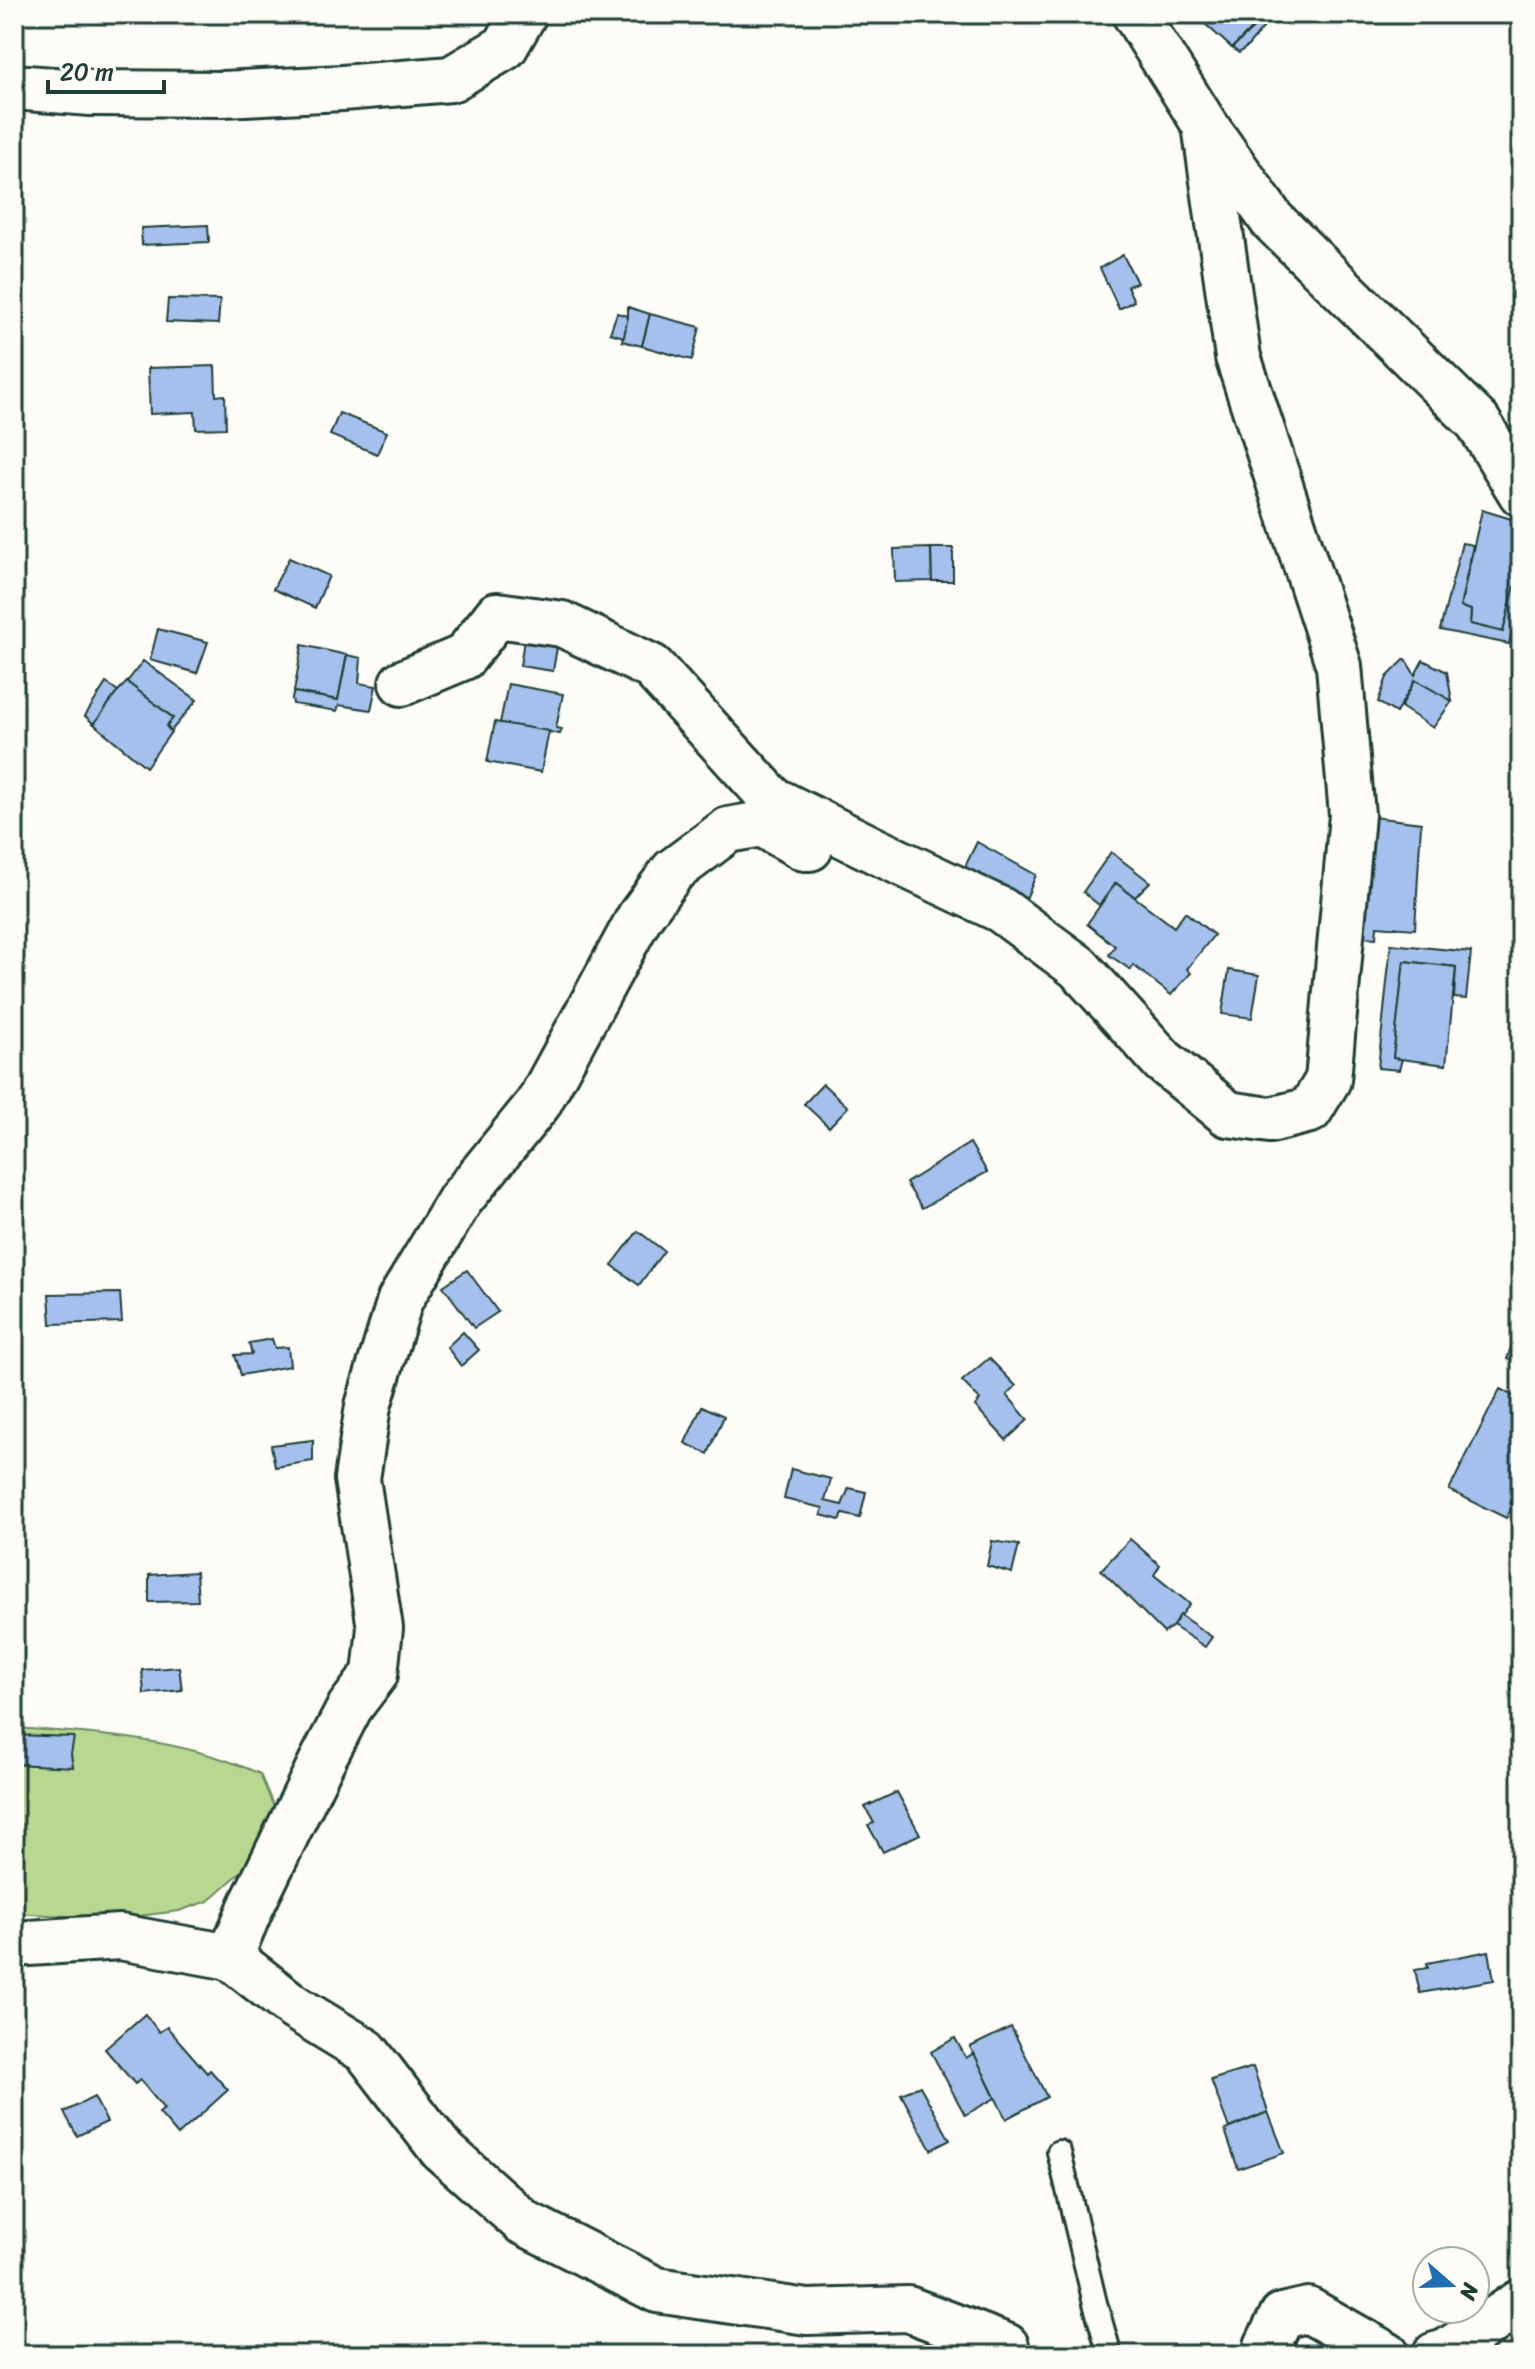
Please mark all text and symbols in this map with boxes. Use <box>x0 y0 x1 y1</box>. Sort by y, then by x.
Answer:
scale bar <box>48 44 164 94</box>
text: 20 m <box>60 51 114 93</box>
north arrow <box>1411 2245 1491 2325</box>
text: N <box>1448 2277 1491 2306</box>

